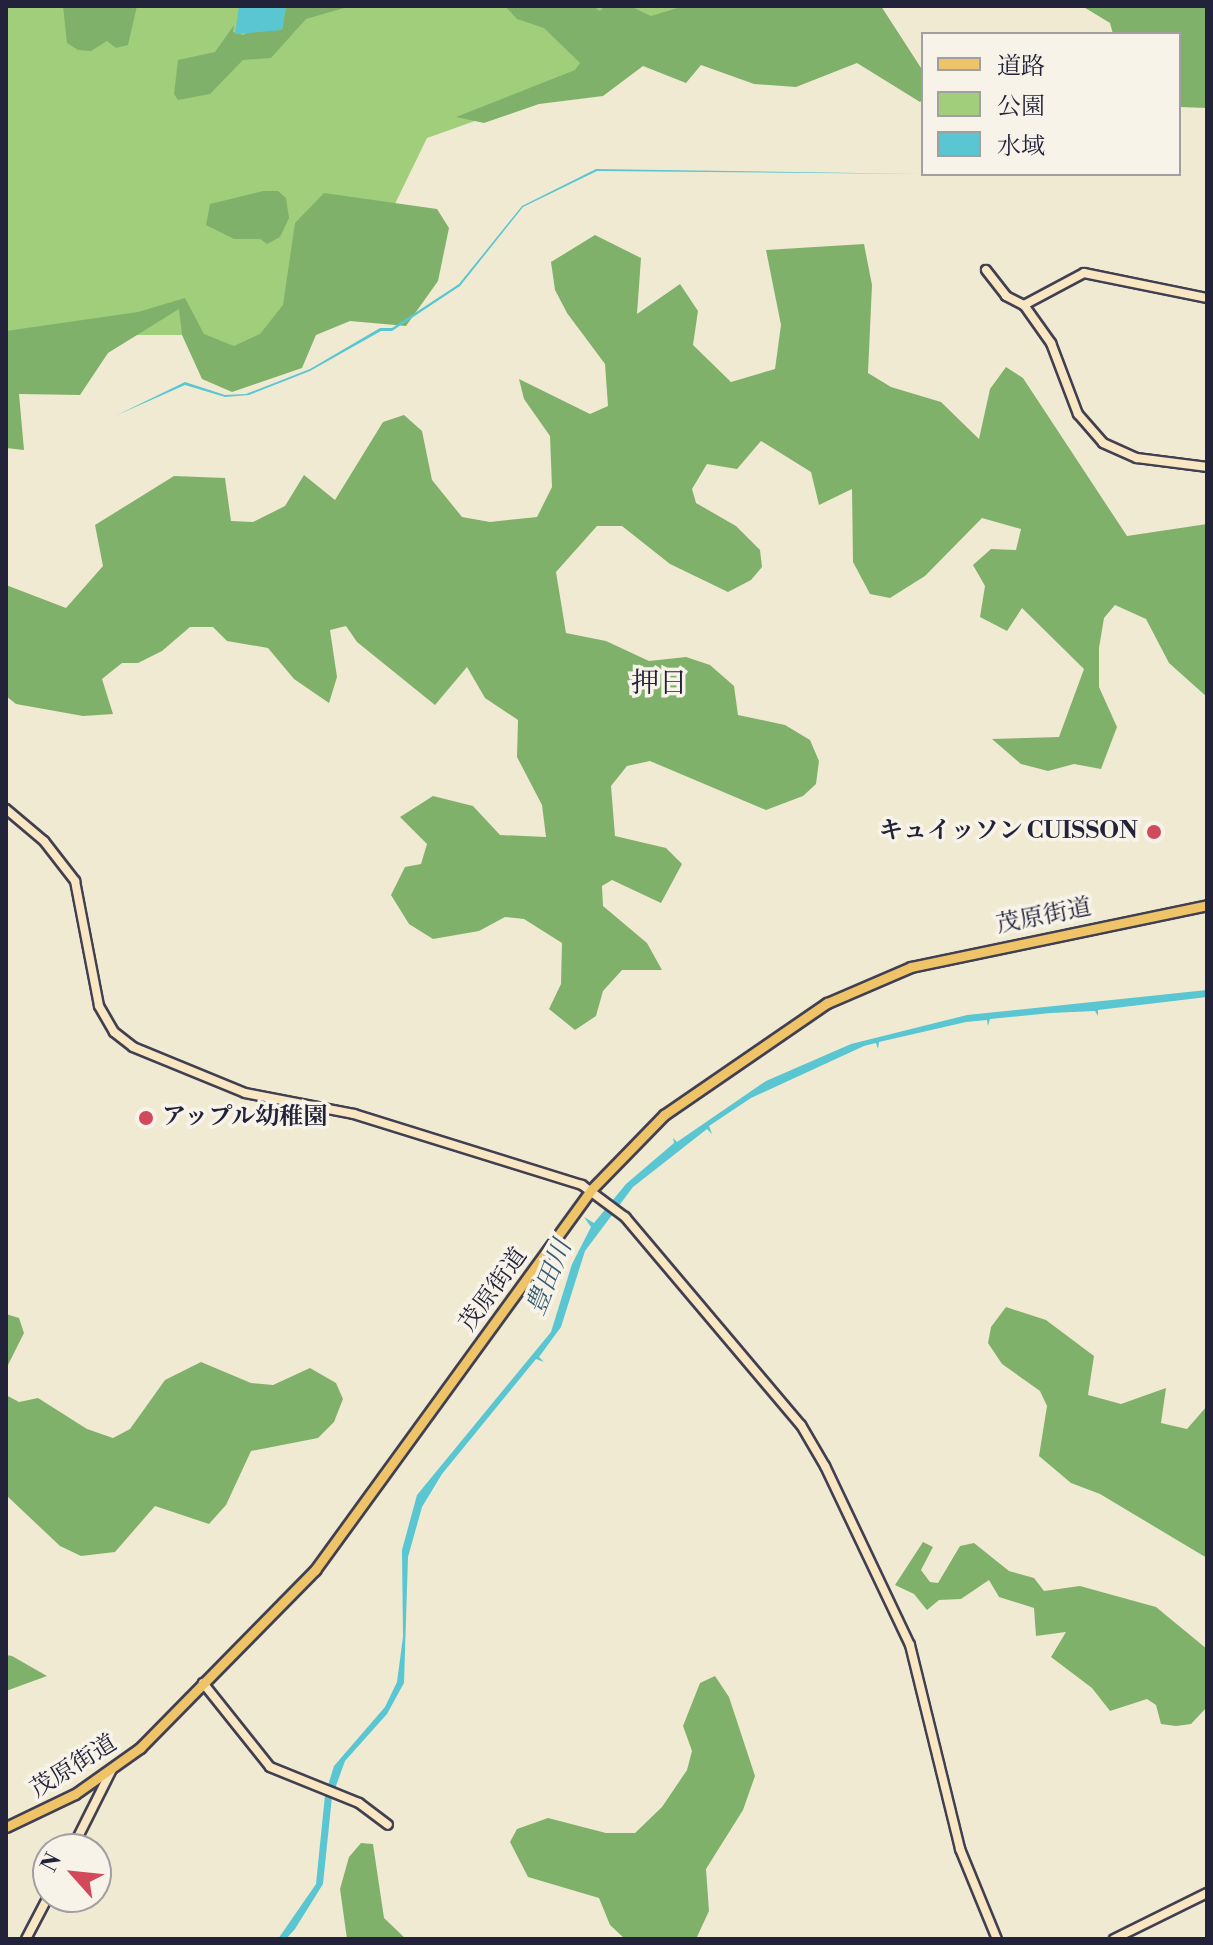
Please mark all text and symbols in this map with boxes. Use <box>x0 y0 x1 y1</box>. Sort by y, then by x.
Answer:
legend <box>921 32 1181 176</box>
text: 道路 <box>997 52 1045 82</box>
text: 公園 <box>997 92 1045 122</box>
text: 水域 <box>997 132 1045 162</box>
district label: 押日 <box>631 667 687 701</box>
place label: キュイッソン CUISSON <box>879 818 1138 846</box>
marker: キュイッソン CUISSON <box>1145 823 1163 841</box>
street label: 茂原街道 <box>994 894 1094 940</box>
place label: アップル幼稚園 <box>162 1104 330 1132</box>
marker: アップル幼稚園 <box>137 1109 155 1127</box>
water label: 豊田川 <box>521 1236 579 1320</box>
street label: 茂原街道 <box>454 1243 534 1337</box>
street label: 茂原街道 <box>26 1729 122 1805</box>
north arrow <box>32 1833 112 1913</box>
text: N <box>36 1849 68 1877</box>

